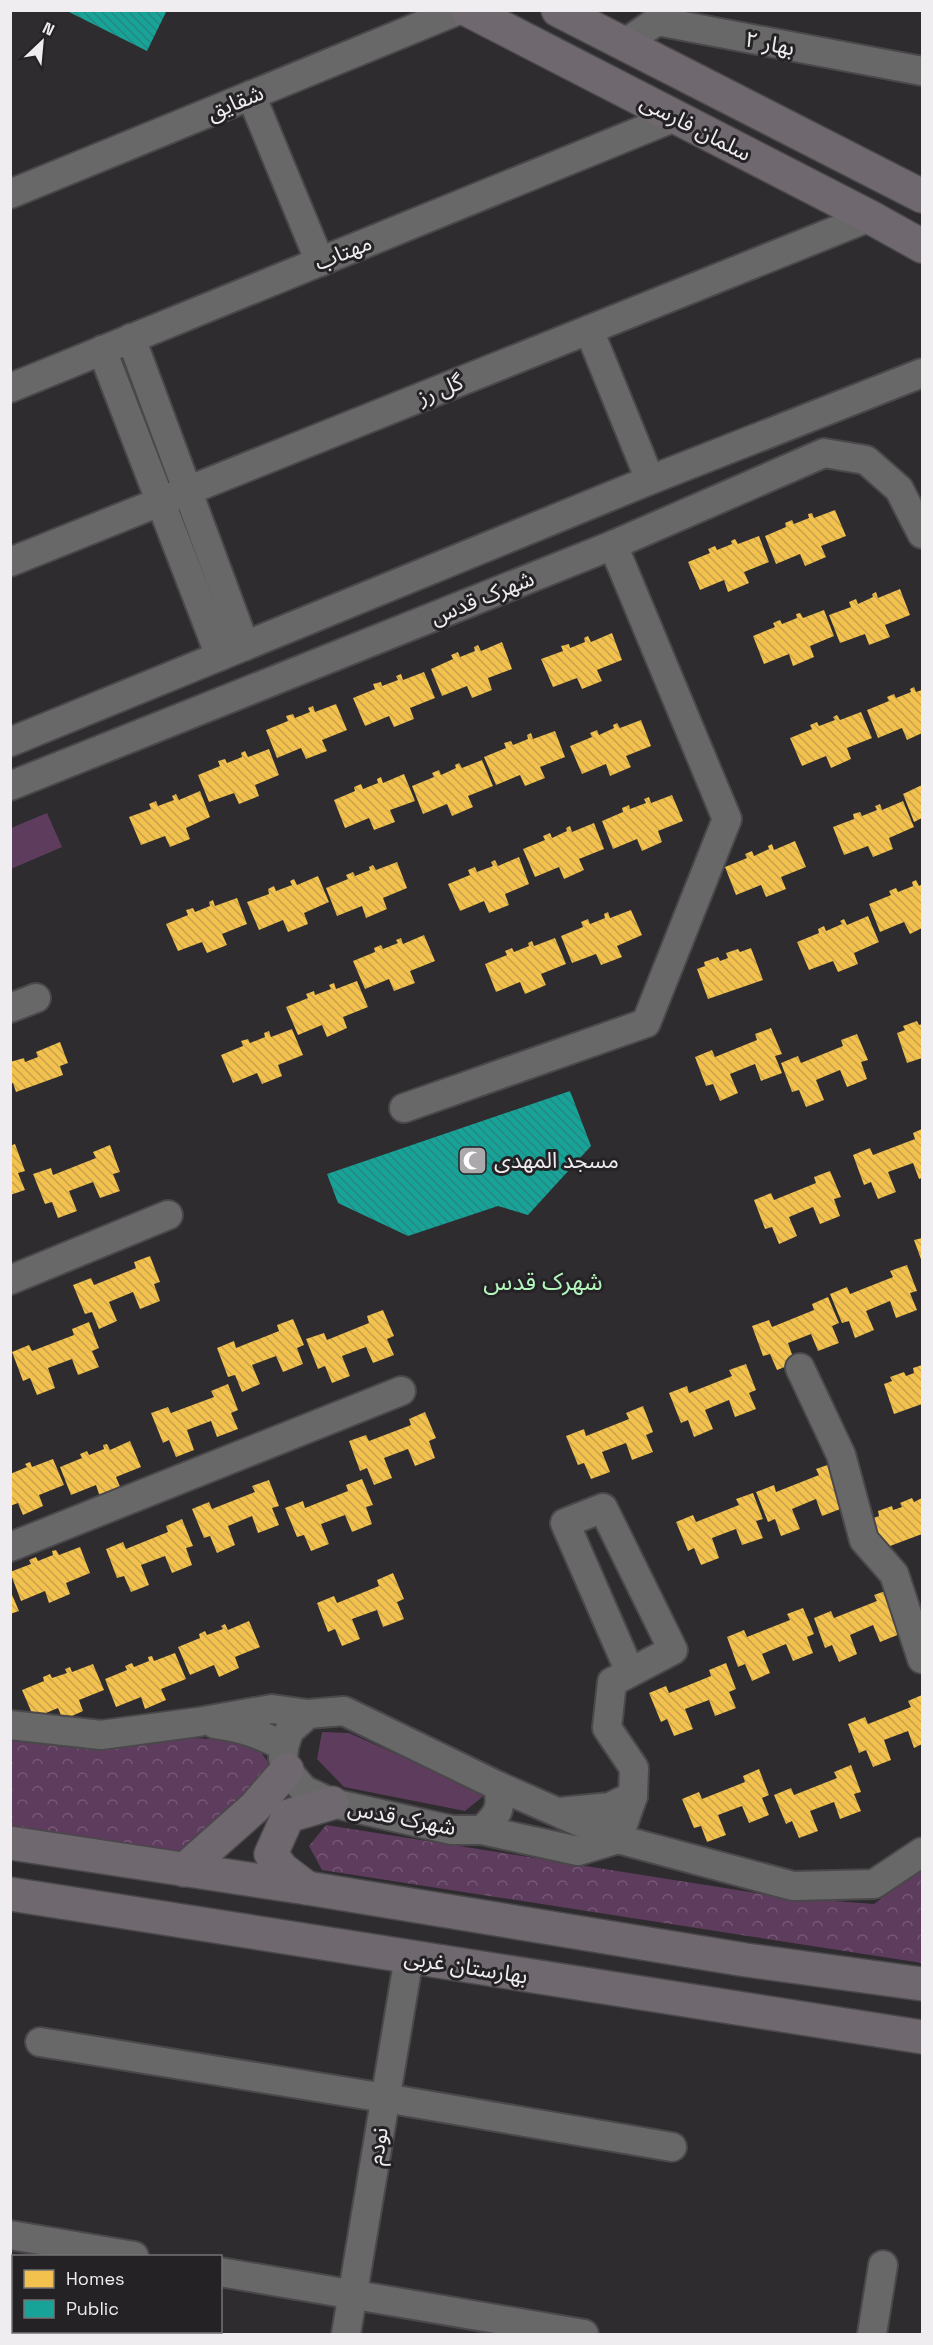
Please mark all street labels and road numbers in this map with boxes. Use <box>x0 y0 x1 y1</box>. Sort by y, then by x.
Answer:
street label: بهار ۲ <box>743 25 797 61</box>
street label: شقايق <box>202 78 268 126</box>
street label: سلمان فارسی <box>636 87 756 167</box>
street label: مهتاب <box>310 228 376 276</box>
street label: گل رز <box>412 367 468 411</box>
street label: شهرک قدس <box>426 564 538 630</box>
street label: شهرک قدس <box>346 1793 458 1841</box>
street label: بهارستان غربی <box>402 1942 530 1990</box>
street label: نودم <box>360 2125 397 2167</box>

